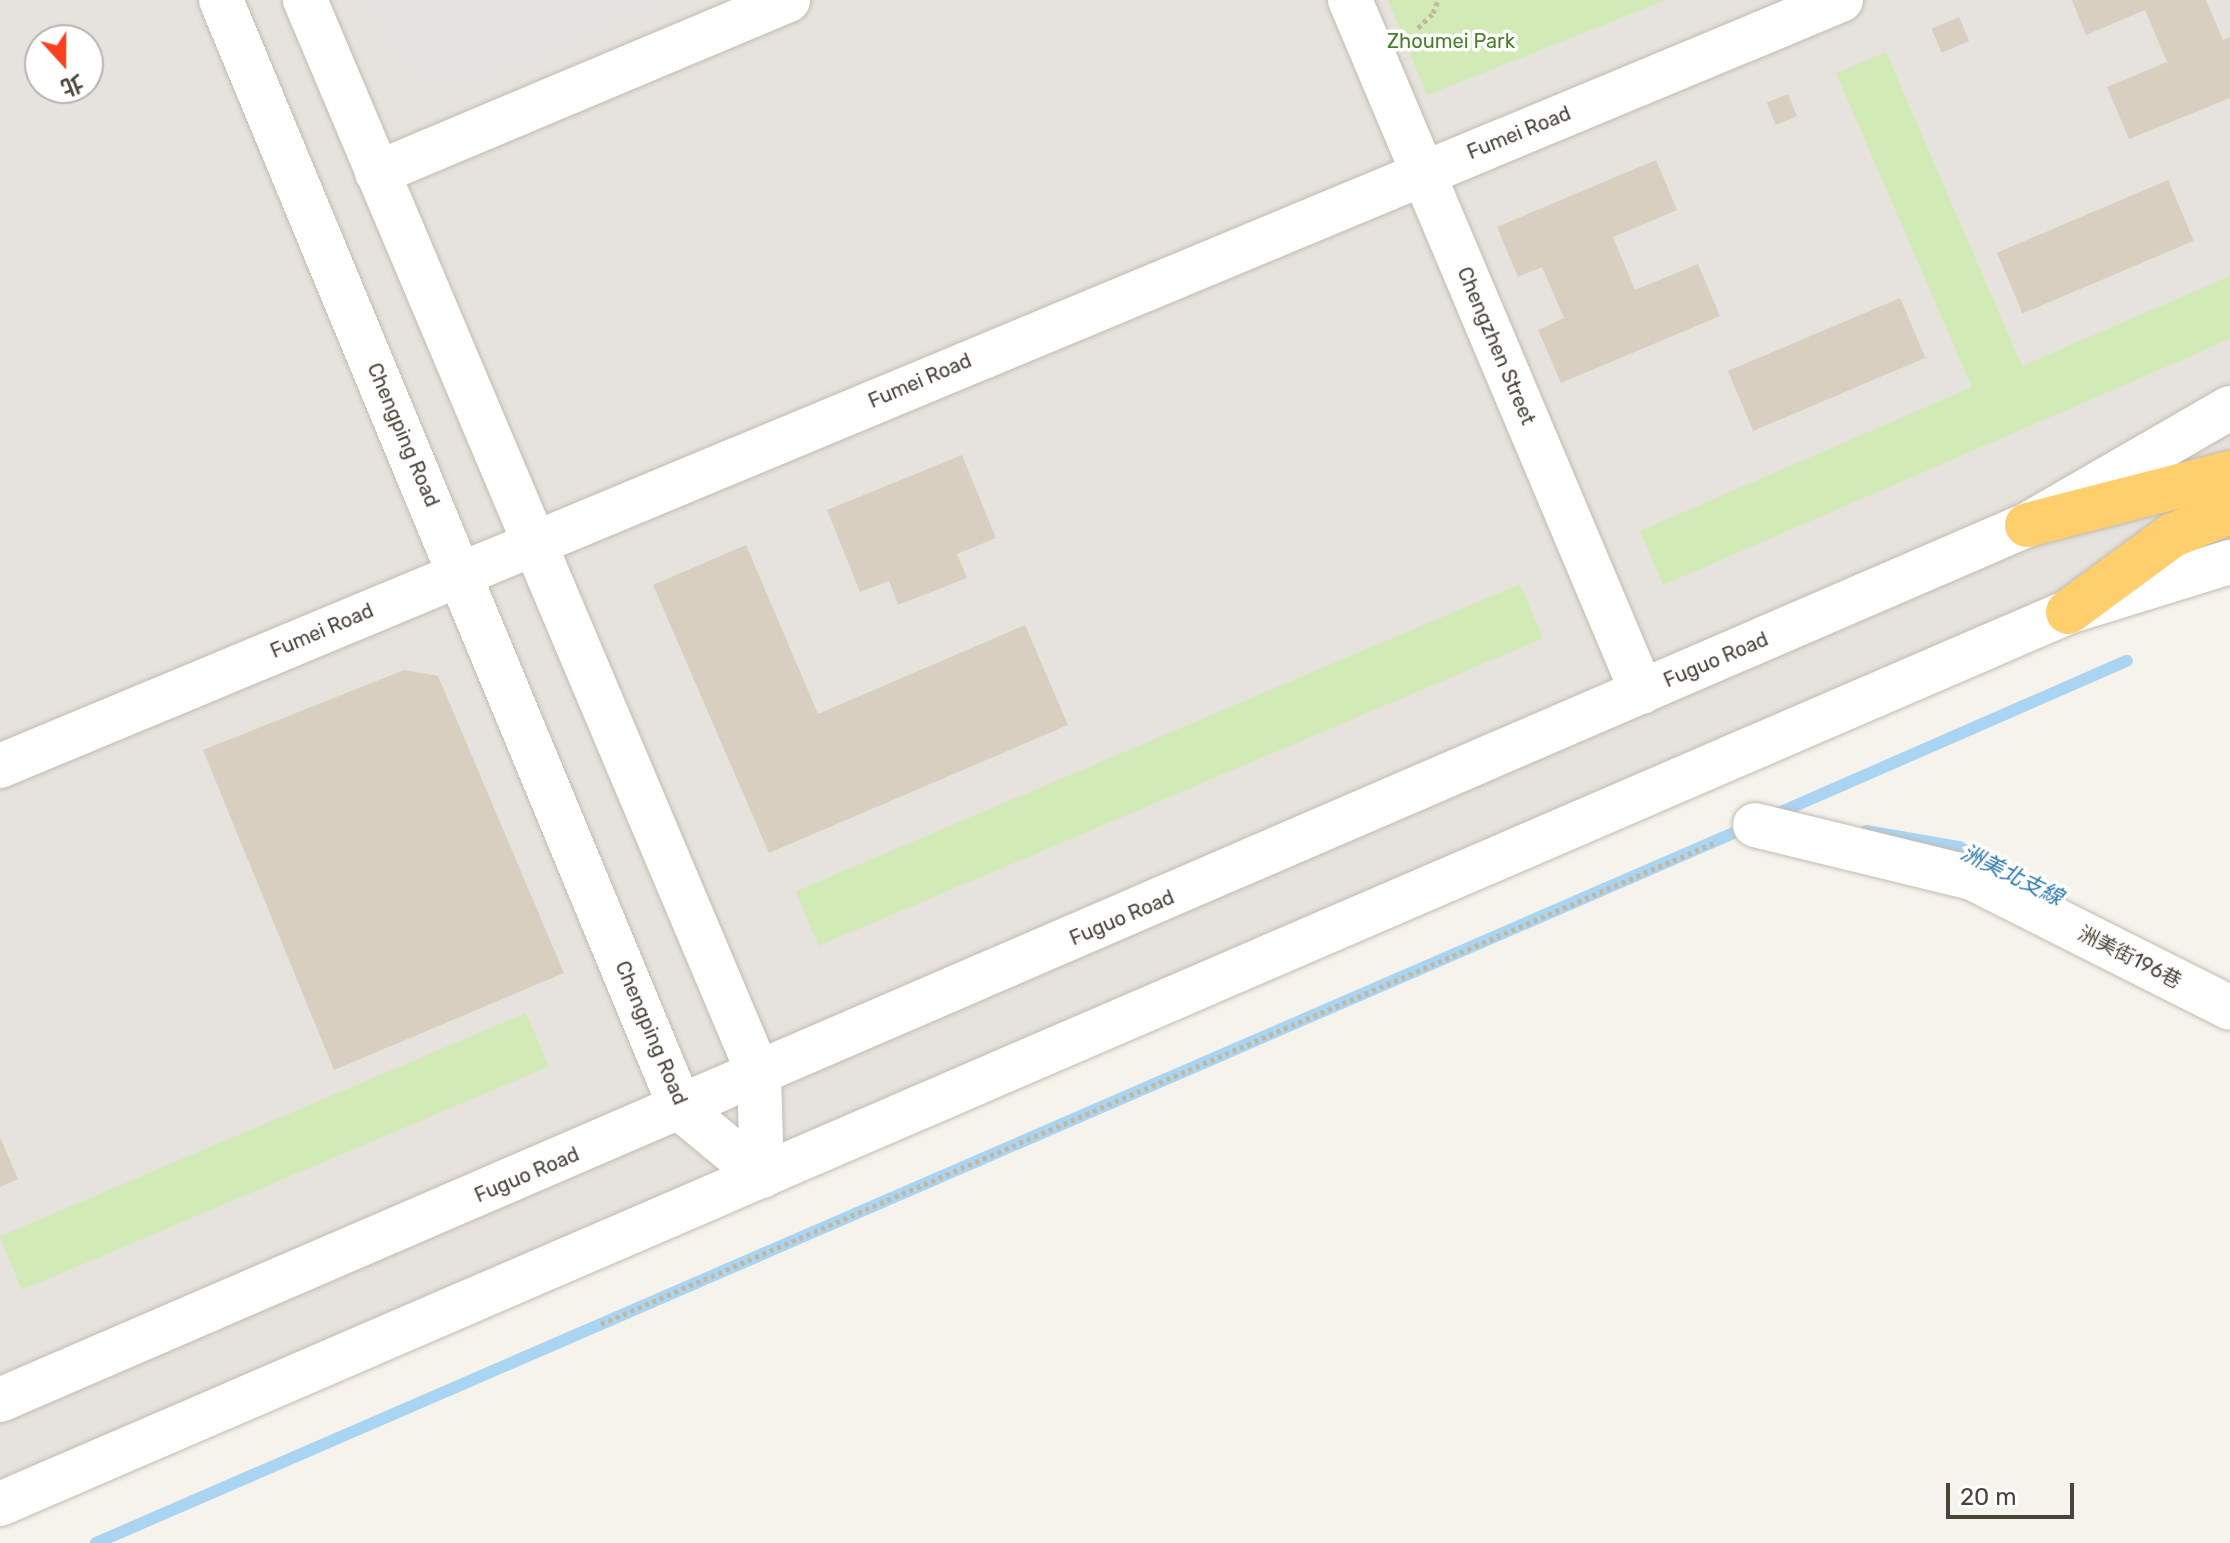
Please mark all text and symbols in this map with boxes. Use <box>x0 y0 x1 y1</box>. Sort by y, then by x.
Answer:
north arrow <box>24 24 104 104</box>
park label: Zhoumei Park <box>1387 29 1515 53</box>
text: 北 <box>57 68 87 102</box>
street label: Fumei Road <box>1464 101 1574 165</box>
street label: Chengzhen Street <box>1452 263 1540 429</box>
street label: Fumei Road <box>865 349 975 413</box>
street label: Chengping Road <box>362 359 444 511</box>
street label: Fumei Road <box>267 599 377 663</box>
street label: Fuguo Road <box>1660 627 1772 693</box>
water label: 洲美北支線 <box>1957 839 2067 911</box>
street label: Fuguo Road <box>1066 885 1178 951</box>
street label: 洲美街196巷 <box>2075 921 2185 993</box>
street label: Chengping Road <box>610 957 692 1109</box>
street label: Fuguo Road <box>471 1142 583 1208</box>
scale bar <box>1950 1467 2078 1517</box>
text: 20 m <box>1960 1483 2017 1511</box>

